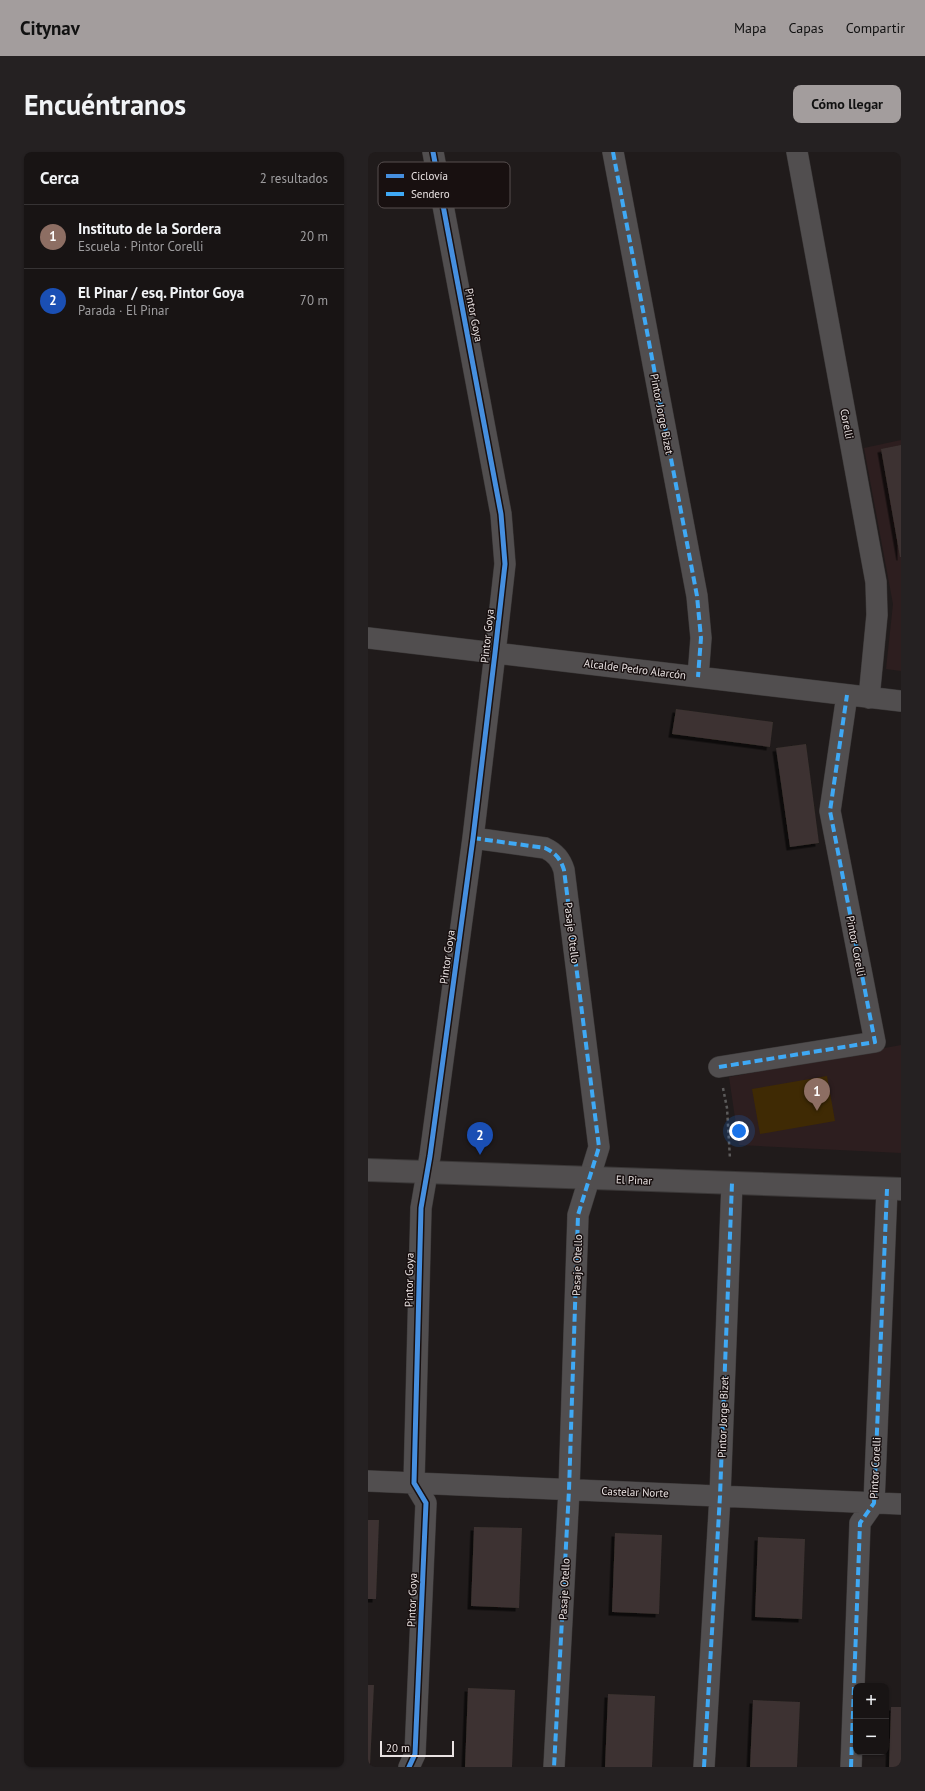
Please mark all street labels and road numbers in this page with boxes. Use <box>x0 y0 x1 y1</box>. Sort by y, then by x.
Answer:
street label: Pintor Goya <box>462 287 486 343</box>
street label: Pintor Jorge Bizet <box>647 372 677 456</box>
street label: Corelli <box>837 408 857 440</box>
street label: Pintor Goya <box>477 608 497 664</box>
street label: Alcalde Pedro Alarcón <box>583 656 687 682</box>
street label: Pasaje Otello <box>561 901 583 965</box>
street label: Pintor Corelli <box>843 914 869 978</box>
street label: Pintor Goya <box>436 929 458 985</box>
street label: El Pinar <box>616 1172 653 1188</box>
street label: Pasaje Otello <box>569 1234 585 1296</box>
street label: Pintor Goya <box>402 1253 416 1307</box>
street label: Pintor Jorge Bizet <box>715 1376 731 1458</box>
street label: Pintor Corelli <box>866 1437 884 1499</box>
street label: Castelar Norte <box>601 1484 669 1500</box>
street label: Pasaje Otello <box>555 1558 573 1620</box>
street label: Pintor Goya <box>404 1573 420 1627</box>

